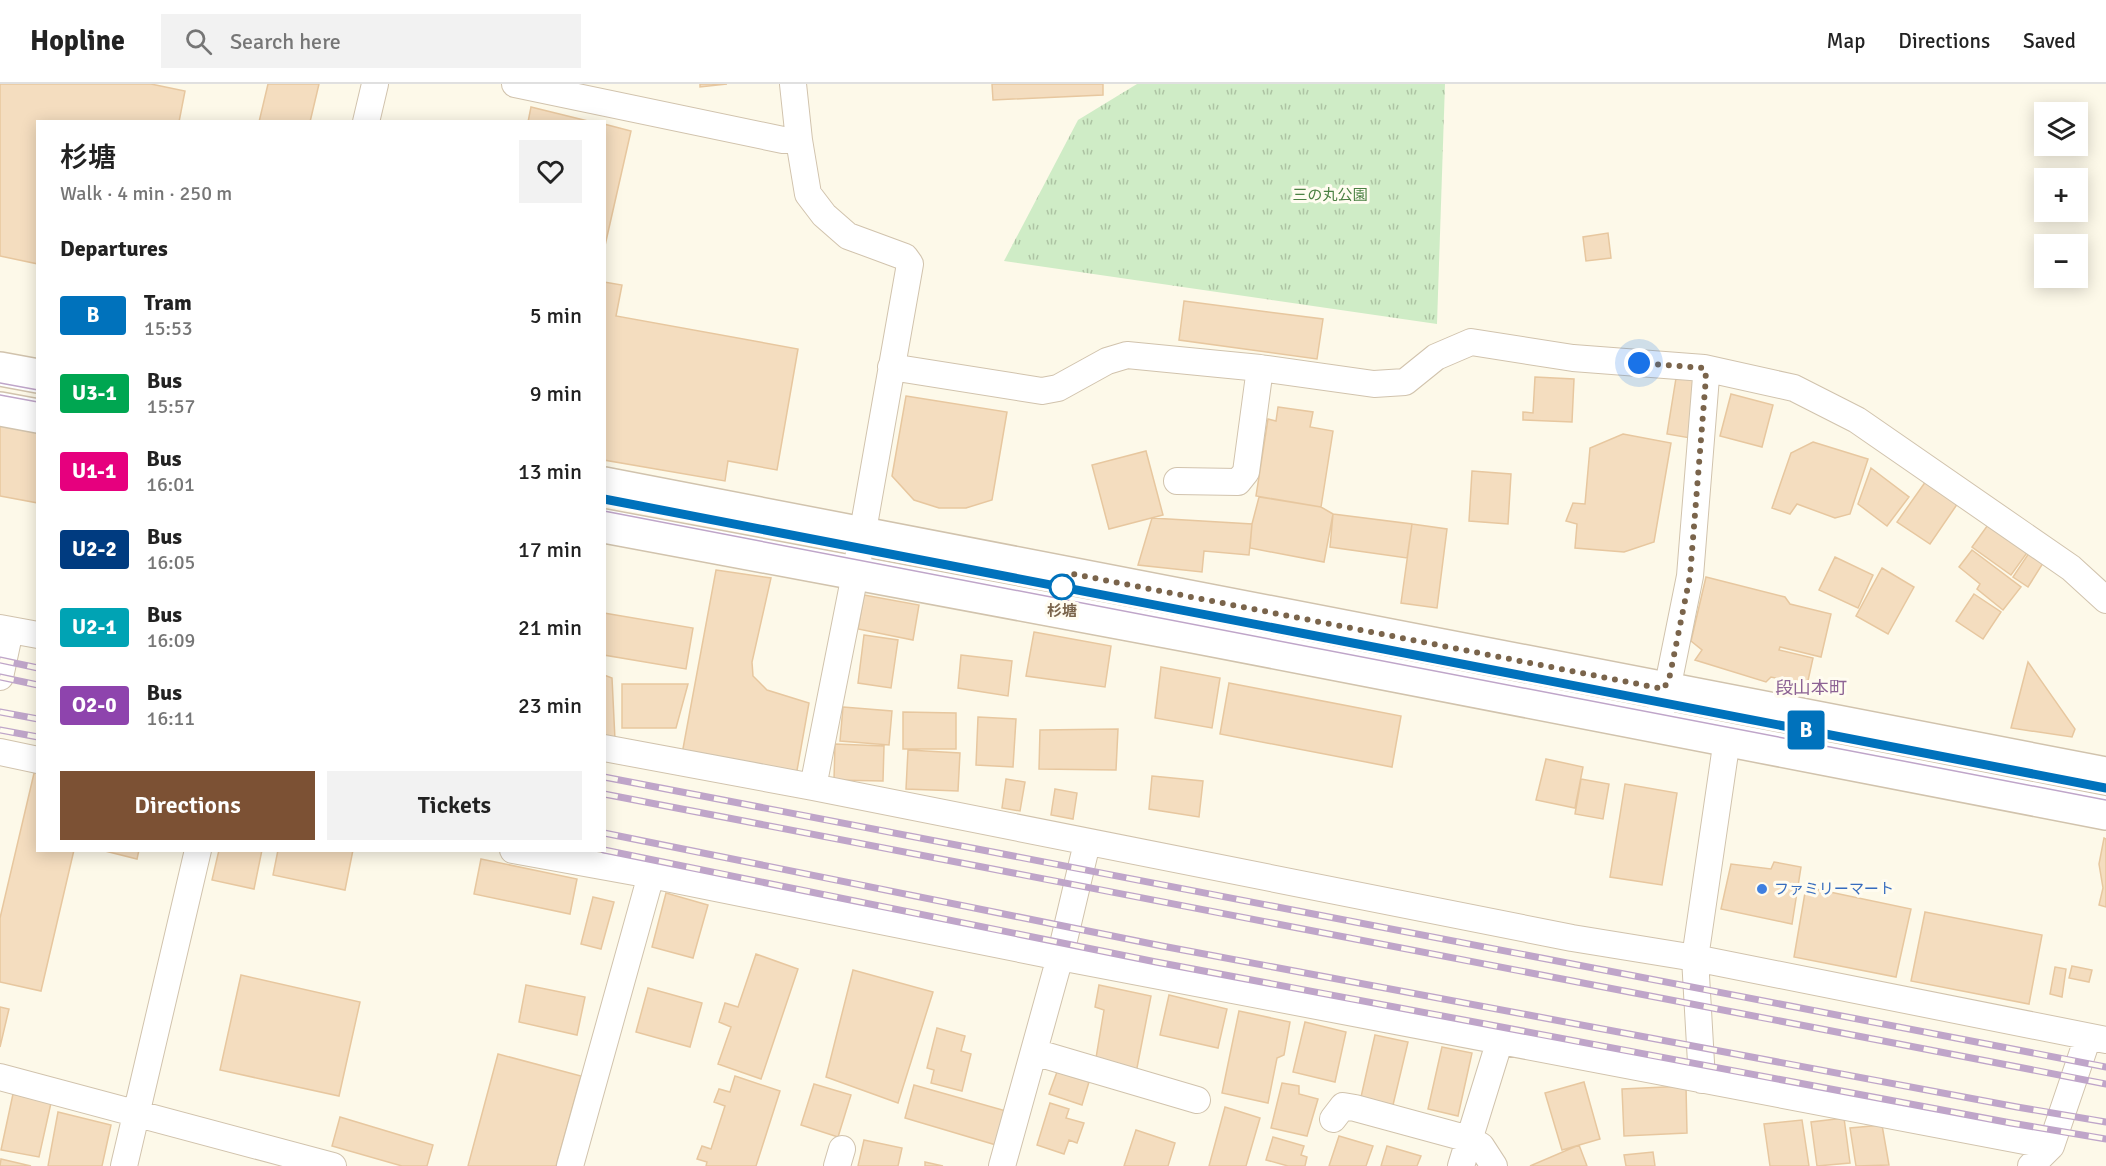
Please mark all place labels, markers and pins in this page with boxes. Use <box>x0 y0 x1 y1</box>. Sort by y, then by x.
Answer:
marker: 杉塘 <box>1049 574 1075 600</box>
place label: 杉塘 <box>1047 602 1077 620</box>
place label: ファミリーマート <box>1774 880 1894 898</box>
marker: ファミリーマート <box>1755 882 1769 896</box>

